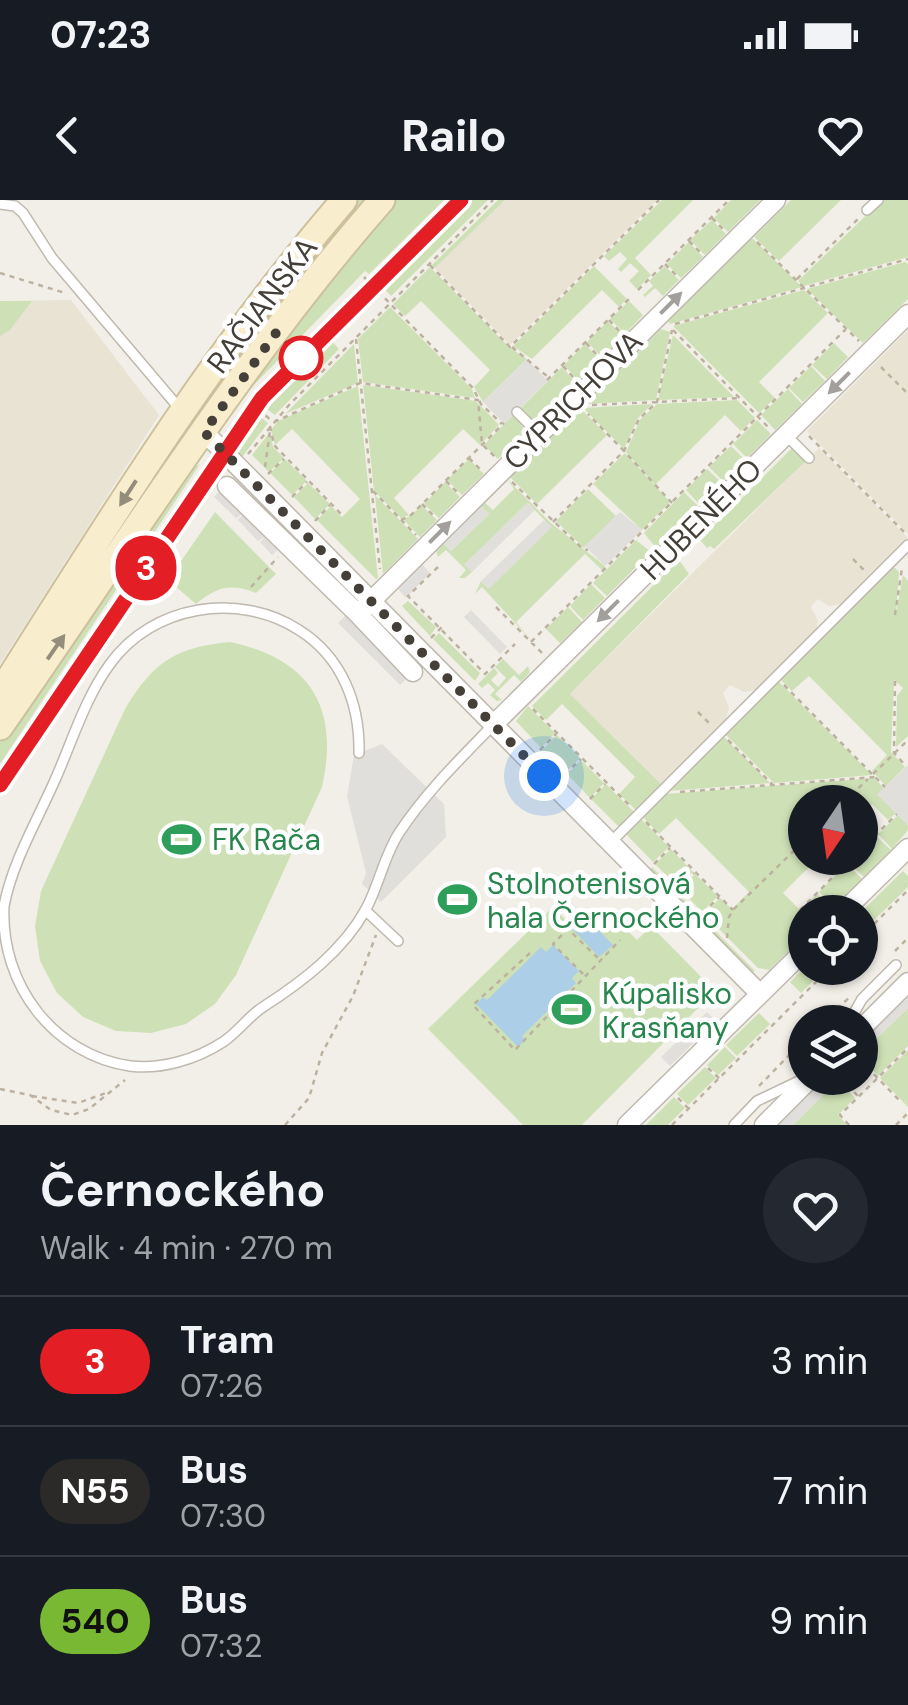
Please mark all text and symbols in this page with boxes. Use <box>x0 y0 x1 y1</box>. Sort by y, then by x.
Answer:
text: 07:23 <box>50 10 151 60</box>
text: Railo <box>401 106 507 165</box>
icon: back <box>40 108 95 163</box>
icon: heart <box>813 108 868 163</box>
street label: RAČIANSKA <box>198 229 326 381</box>
one-way arrow <box>659 292 683 315</box>
street label: CYPRICHOVA <box>495 322 651 478</box>
unlabelled marker <box>280 337 322 379</box>
one-way arrow <box>827 370 851 394</box>
street label: HUBENÉHO <box>632 450 770 588</box>
one-way arrow <box>120 479 138 507</box>
one-way arrow <box>428 520 452 544</box>
line badge: 3 <box>114 536 178 600</box>
text: 3 <box>135 545 157 591</box>
one-way arrow <box>596 599 620 623</box>
one-way arrow <box>46 634 65 660</box>
your location <box>519 751 569 801</box>
north arrow <box>788 785 878 875</box>
map controls <box>788 785 878 1095</box>
sports icon: FK Rača <box>161 818 203 860</box>
place label: FK Rača <box>212 820 321 859</box>
place label: Stolnotenisová hala Černockého <box>487 864 720 937</box>
sports icon: Stolnotenisová hala Černockého <box>436 879 478 921</box>
button: locate <box>788 895 878 985</box>
place label: Kúpalisko Krasňany <box>602 974 732 1047</box>
sports icon: Kúpalisko Krasňany <box>551 989 593 1031</box>
button: layers <box>788 1005 878 1095</box>
text: Černockého <box>40 1158 326 1221</box>
button: heart <box>763 1158 868 1263</box>
text: Walk · 4 min · 270 m <box>40 1227 333 1269</box>
text: Tram <box>180 1315 274 1365</box>
text: 3 min <box>771 1336 868 1386</box>
text: 3 <box>84 1338 106 1384</box>
text: 07:26 <box>180 1365 264 1407</box>
text: Bus <box>180 1445 248 1495</box>
text: 7 min <box>773 1466 868 1516</box>
text: N55 <box>60 1468 130 1514</box>
text: 07:30 <box>180 1495 266 1537</box>
text: Bus <box>180 1575 248 1625</box>
text: 9 min <box>769 1596 868 1646</box>
text: 540 <box>60 1598 130 1644</box>
text: 07:32 <box>180 1625 262 1667</box>

